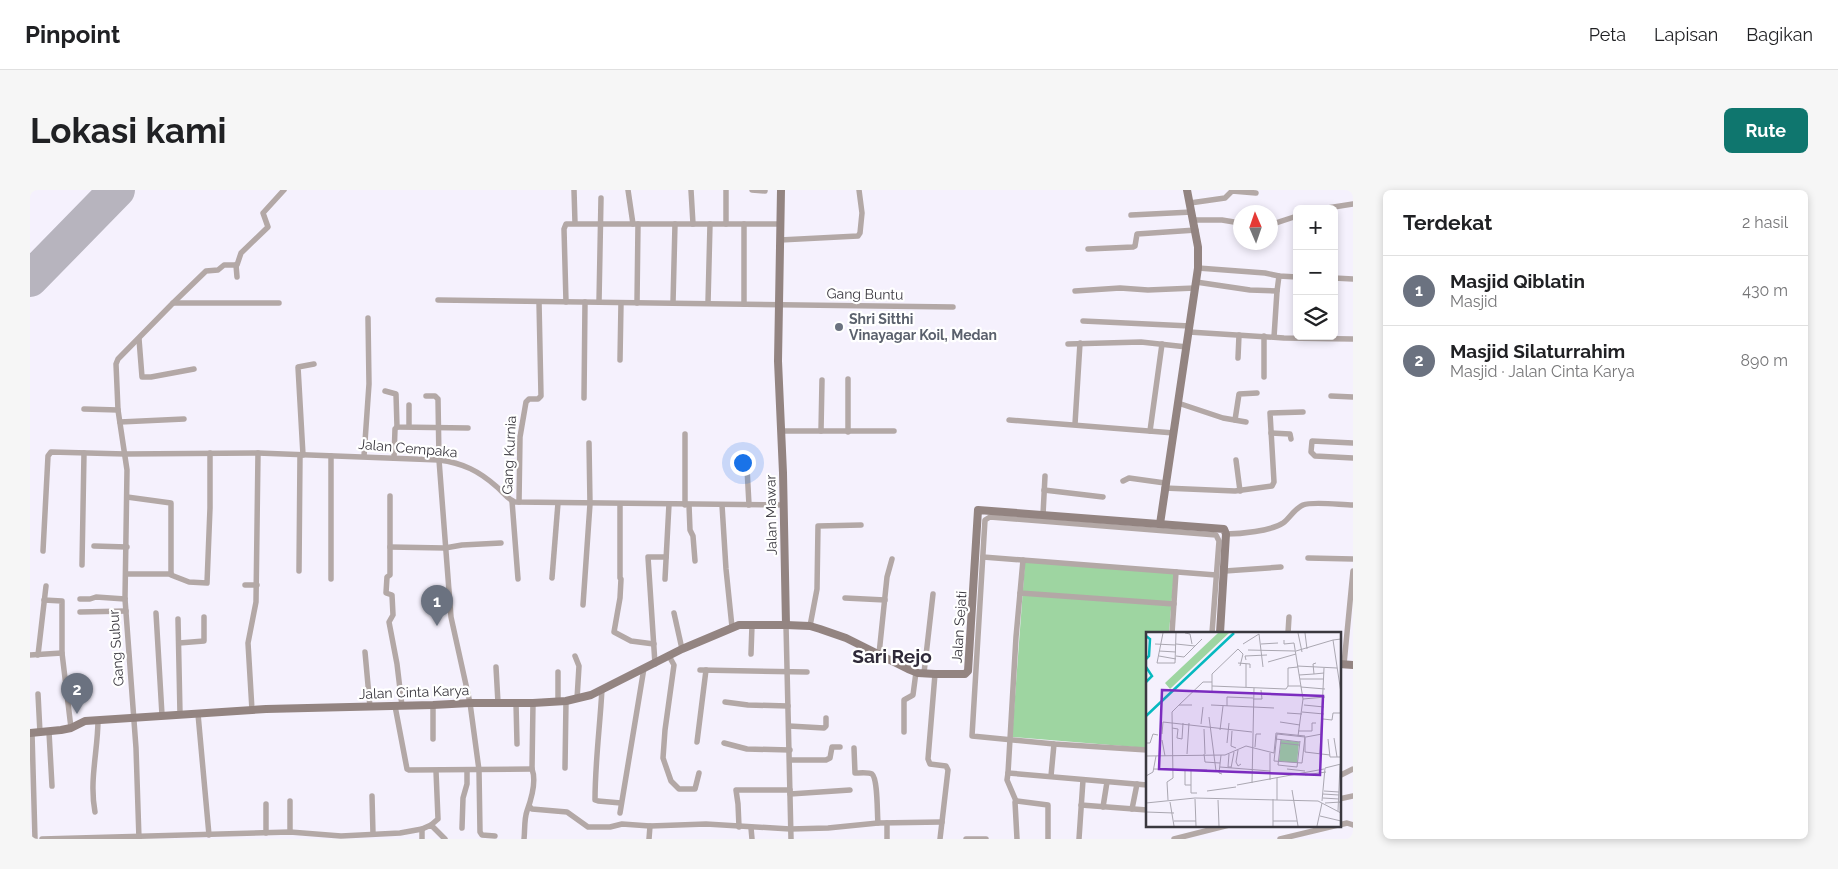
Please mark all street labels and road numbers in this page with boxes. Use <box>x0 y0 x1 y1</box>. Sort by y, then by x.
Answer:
street label: Gang Buntu <box>826 285 904 303</box>
street label: Gang Kurnia <box>499 415 519 495</box>
street label: Jalan Cempaka <box>358 436 458 460</box>
street label: Jalan Mawar <box>762 474 780 556</box>
street label: Jalan Sejati <box>948 590 970 664</box>
street label: Gang Subur <box>105 609 127 687</box>
street label: Jalan Cinta Karya <box>358 682 470 702</box>

